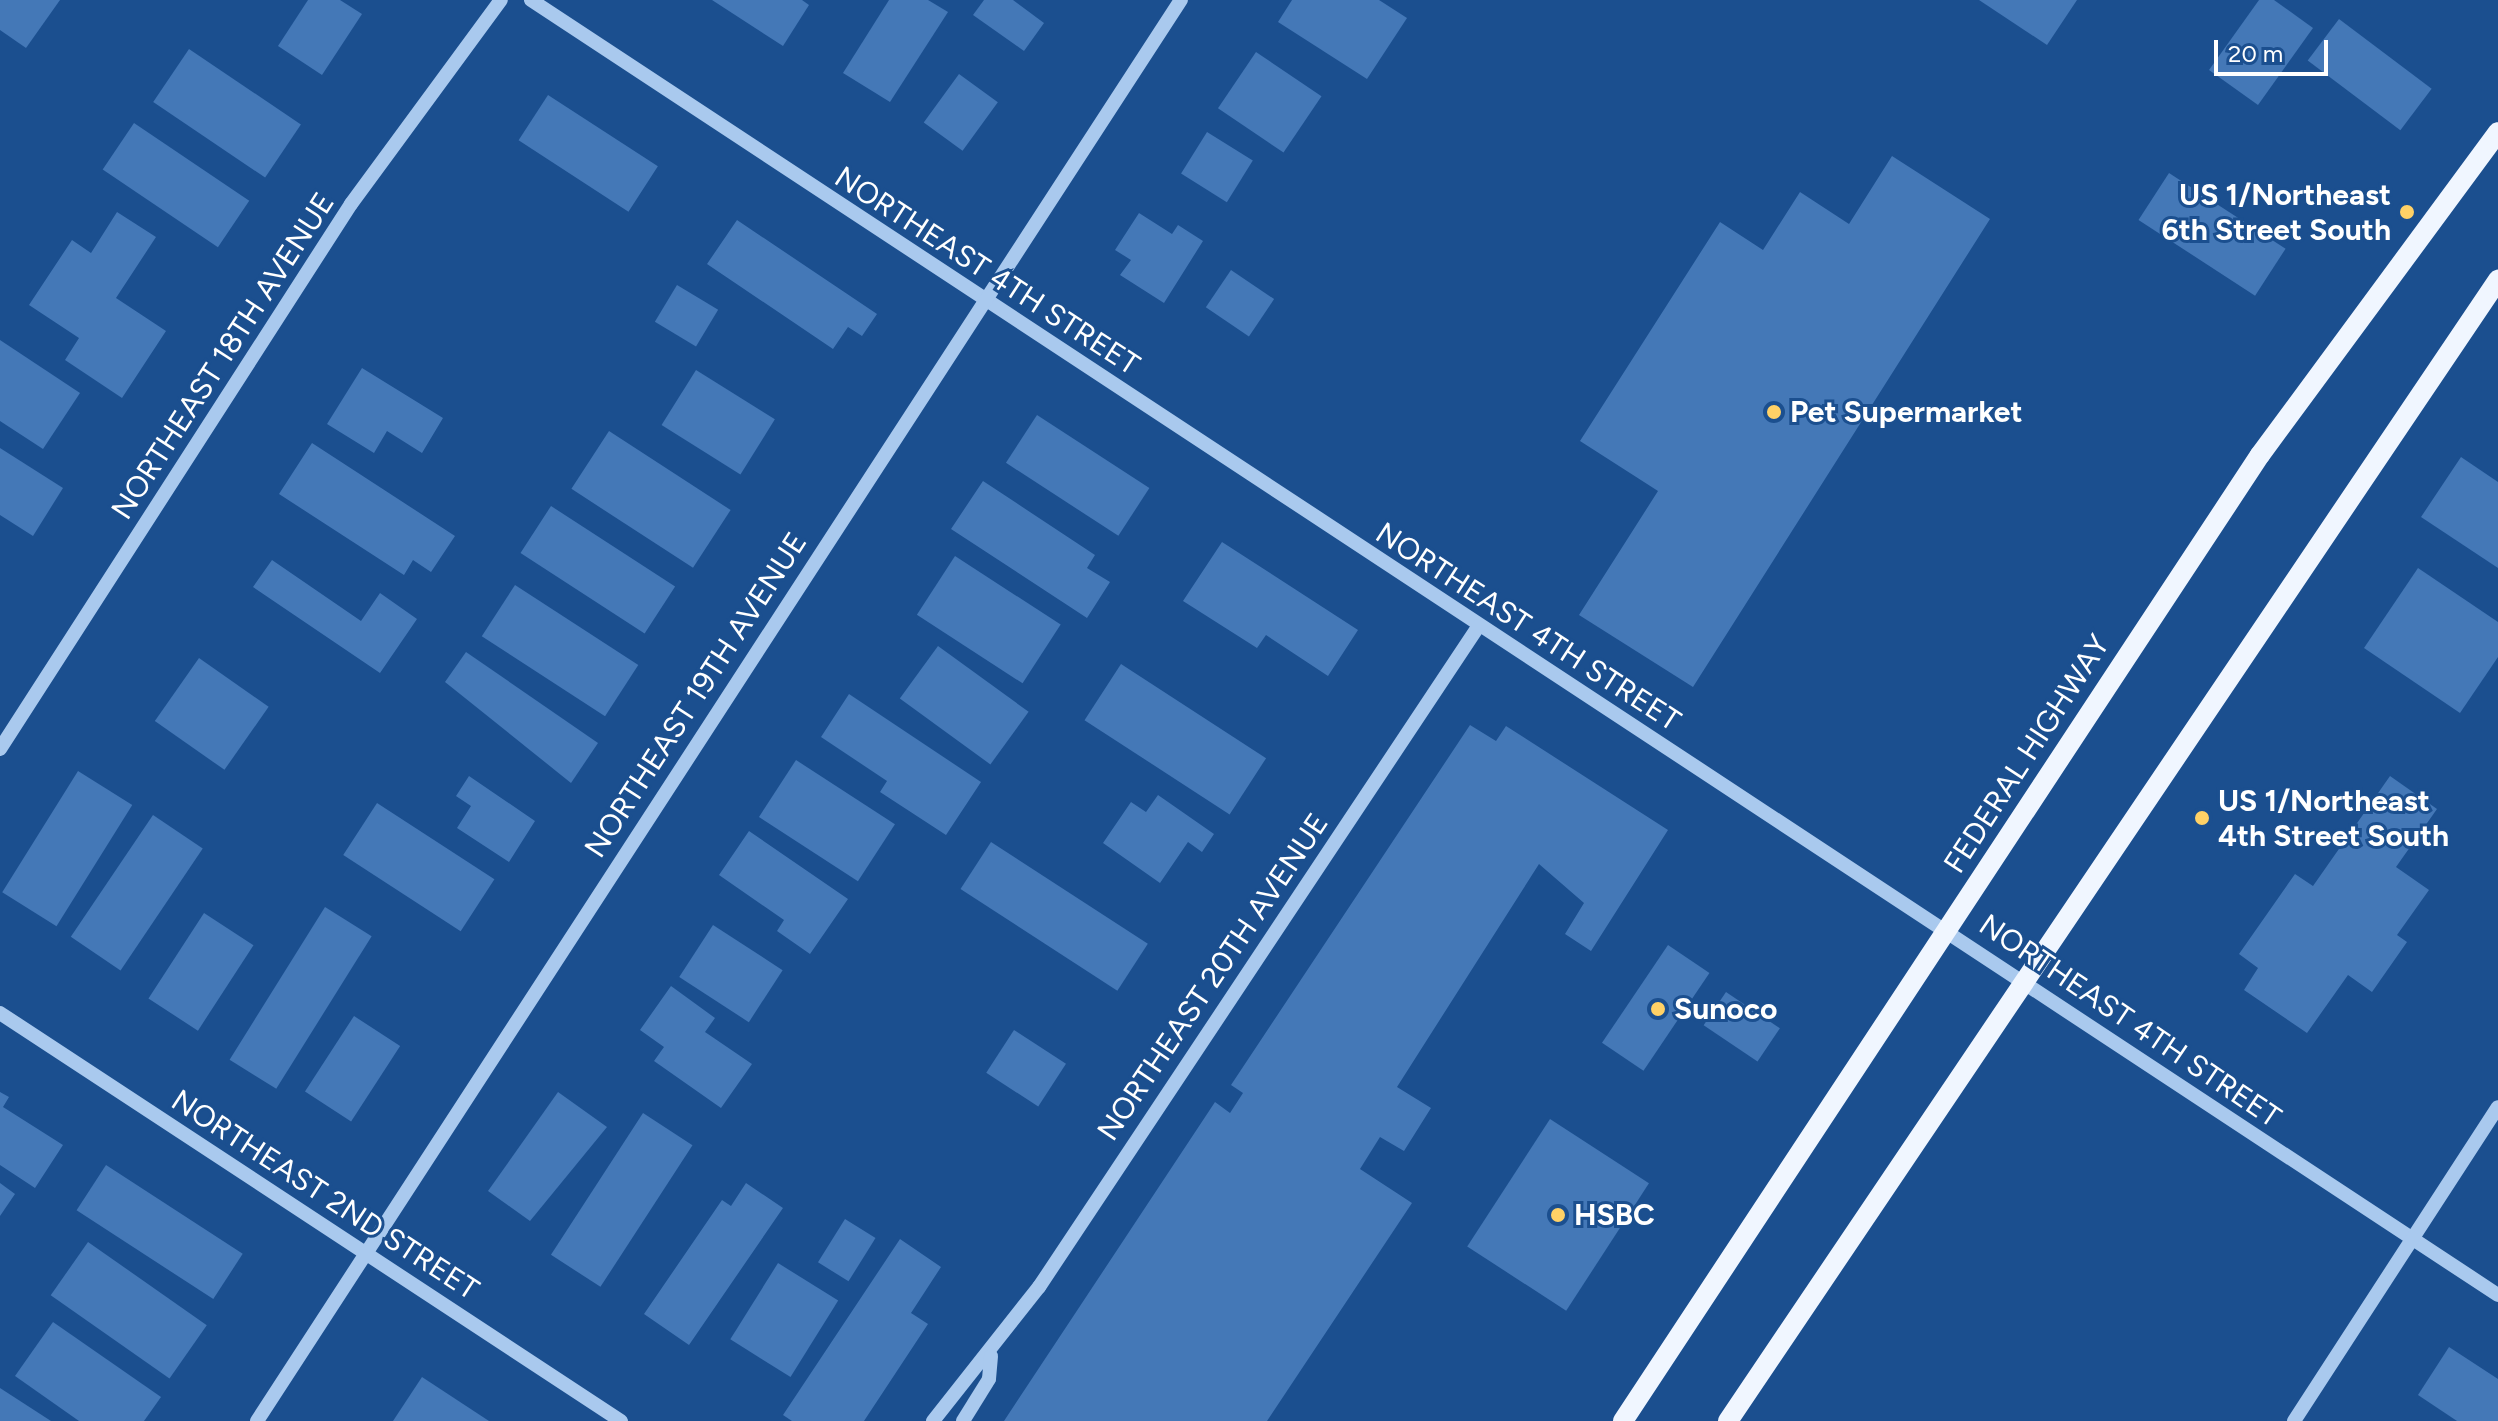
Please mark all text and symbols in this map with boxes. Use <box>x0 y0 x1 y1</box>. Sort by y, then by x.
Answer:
scale bar <box>2218 24 2332 74</box>
text: 20 m <box>2228 39 2283 68</box>
street label: NORTHEAST 4TH STREET <box>828 159 1146 383</box>
place label: US 1/Northeast 6th Street South <box>2161 177 2391 248</box>
street label: NORTHEAST 18TH AVENUE <box>104 186 342 526</box>
marker: US 1/Northeast 6th Street South <box>2398 203 2416 221</box>
place label: Pet Supermarket <box>1790 394 2022 430</box>
marker: Pet Supermarket <box>1765 403 1783 421</box>
street label: NORTHEAST 4TH STREET <box>1369 515 1687 739</box>
street label: NORTHEAST 19TH AVENUE <box>577 526 815 864</box>
street label: FEDERAL HIGHWAY <box>1937 628 2117 880</box>
place label: US 1/Northeast 4th Street South <box>2218 783 2449 854</box>
street label: NORTHEAST 20TH AVENUE <box>1090 807 1336 1147</box>
marker: US 1/Northeast 4th Street South <box>2193 809 2211 827</box>
street label: NORTHEAST 4TH STREET <box>1972 907 2288 1135</box>
place label: Sunoco <box>1674 991 1778 1027</box>
marker: Sunoco <box>1649 1000 1667 1018</box>
street label: NORTHEAST 2ND STREET <box>165 1082 485 1308</box>
place label: HSBC <box>1574 1197 1655 1233</box>
marker: HSBC <box>1549 1206 1567 1224</box>

